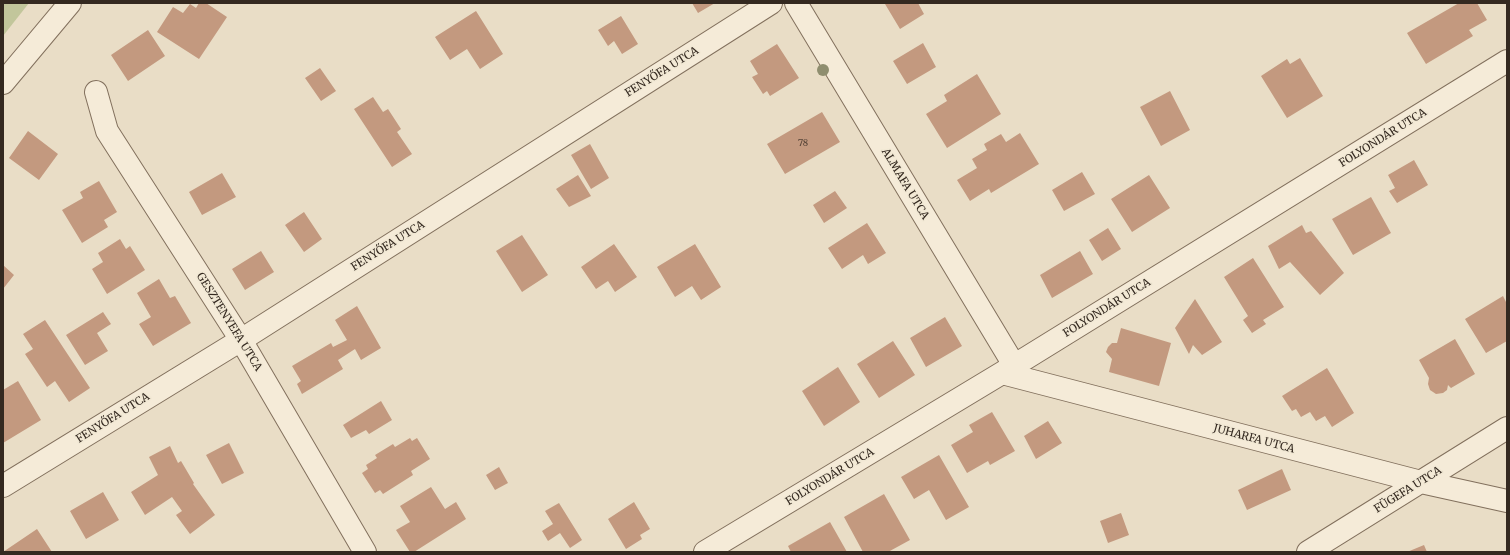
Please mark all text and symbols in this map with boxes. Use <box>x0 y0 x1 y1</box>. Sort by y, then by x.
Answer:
street label: FENYŐFA UTCA <box>623 44 701 100</box>
street label: FOLYONDÁR UTCA <box>1337 106 1429 170</box>
house number: 78 <box>798 138 808 148</box>
street label: ALMAFA UTCA <box>879 146 931 222</box>
street label: FENYŐFA UTCA <box>349 218 427 274</box>
street label: GESZTENYEFA UTCA <box>193 270 265 374</box>
street label: FOLYONDÁR UTCA <box>1061 276 1153 340</box>
street label: FENYŐFA UTCA <box>74 390 152 446</box>
street label: JUHARFA UTCA <box>1212 422 1296 456</box>
street label: FOLYONDÁR UTCA <box>784 445 876 509</box>
street label: FÜGEFA UTCA <box>1372 464 1444 516</box>

